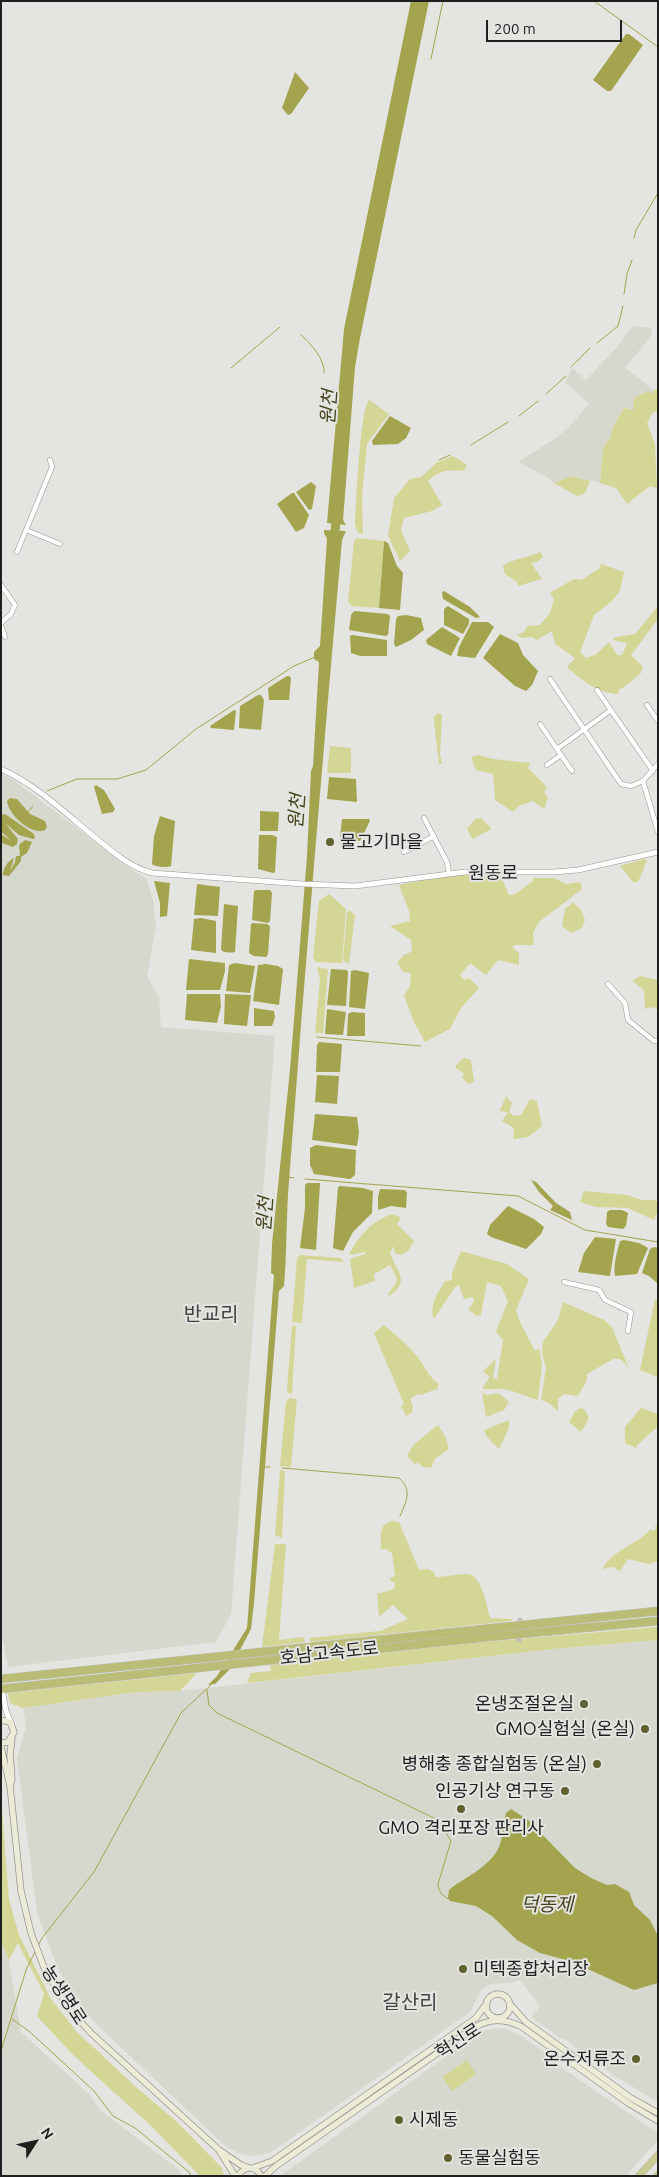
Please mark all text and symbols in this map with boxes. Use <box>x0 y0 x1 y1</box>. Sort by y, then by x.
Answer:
scale bar <box>489 10 625 42</box>
text: 200 m <box>494 20 536 37</box>
water label: 원천 <box>316 389 342 425</box>
water label: 원천 <box>284 793 310 829</box>
place label: 물고기마을 <box>340 831 423 853</box>
marker: 물고기마을 <box>324 836 336 848</box>
street label: 원동로 <box>468 862 518 884</box>
water label: 원천 <box>252 1196 278 1232</box>
district label: 반교리 <box>183 1302 239 1326</box>
street label: 호남고속도로 <box>278 1637 380 1669</box>
place label: 온냉조절온실 <box>475 1693 574 1715</box>
marker: 온냉조절온실 <box>578 1698 590 1710</box>
place label: GMO실험실 (온실) <box>495 1718 635 1740</box>
marker: GMO실험실 (온실) <box>639 1723 651 1735</box>
place label: 병해충 종합실험동 (온실) <box>402 1753 587 1775</box>
marker: 병해충 종합실험동 (온실) <box>591 1758 603 1770</box>
place label: 인공기상 연구동 <box>435 1780 555 1802</box>
marker: 인공기상 연구동 <box>559 1785 571 1797</box>
marker: GMO 격리포장 판리사 <box>455 1803 467 1815</box>
place label: GMO 격리포장 판리사 <box>378 1817 544 1839</box>
water label: 덕동제 <box>521 1894 573 1916</box>
place label: 미텍종합처리장 <box>473 1958 589 1980</box>
street label: 농생명로 <box>37 1961 91 2029</box>
marker: 미텍종합처리장 <box>457 1963 469 1975</box>
district label: 갈산리 <box>382 1990 438 2014</box>
street label: 혁신로 <box>431 2018 485 2064</box>
place label: 온수저류조 <box>543 2048 626 2070</box>
marker: 온수저류조 <box>630 2053 642 2065</box>
place label: 시제동 <box>409 2109 459 2131</box>
marker: 시제동 <box>393 2114 405 2126</box>
north arrow <box>10 2117 60 2167</box>
text: N <box>38 2125 57 2142</box>
place label: 동물실험동 <box>458 2147 541 2169</box>
marker: 동물실험동 <box>442 2152 454 2164</box>

